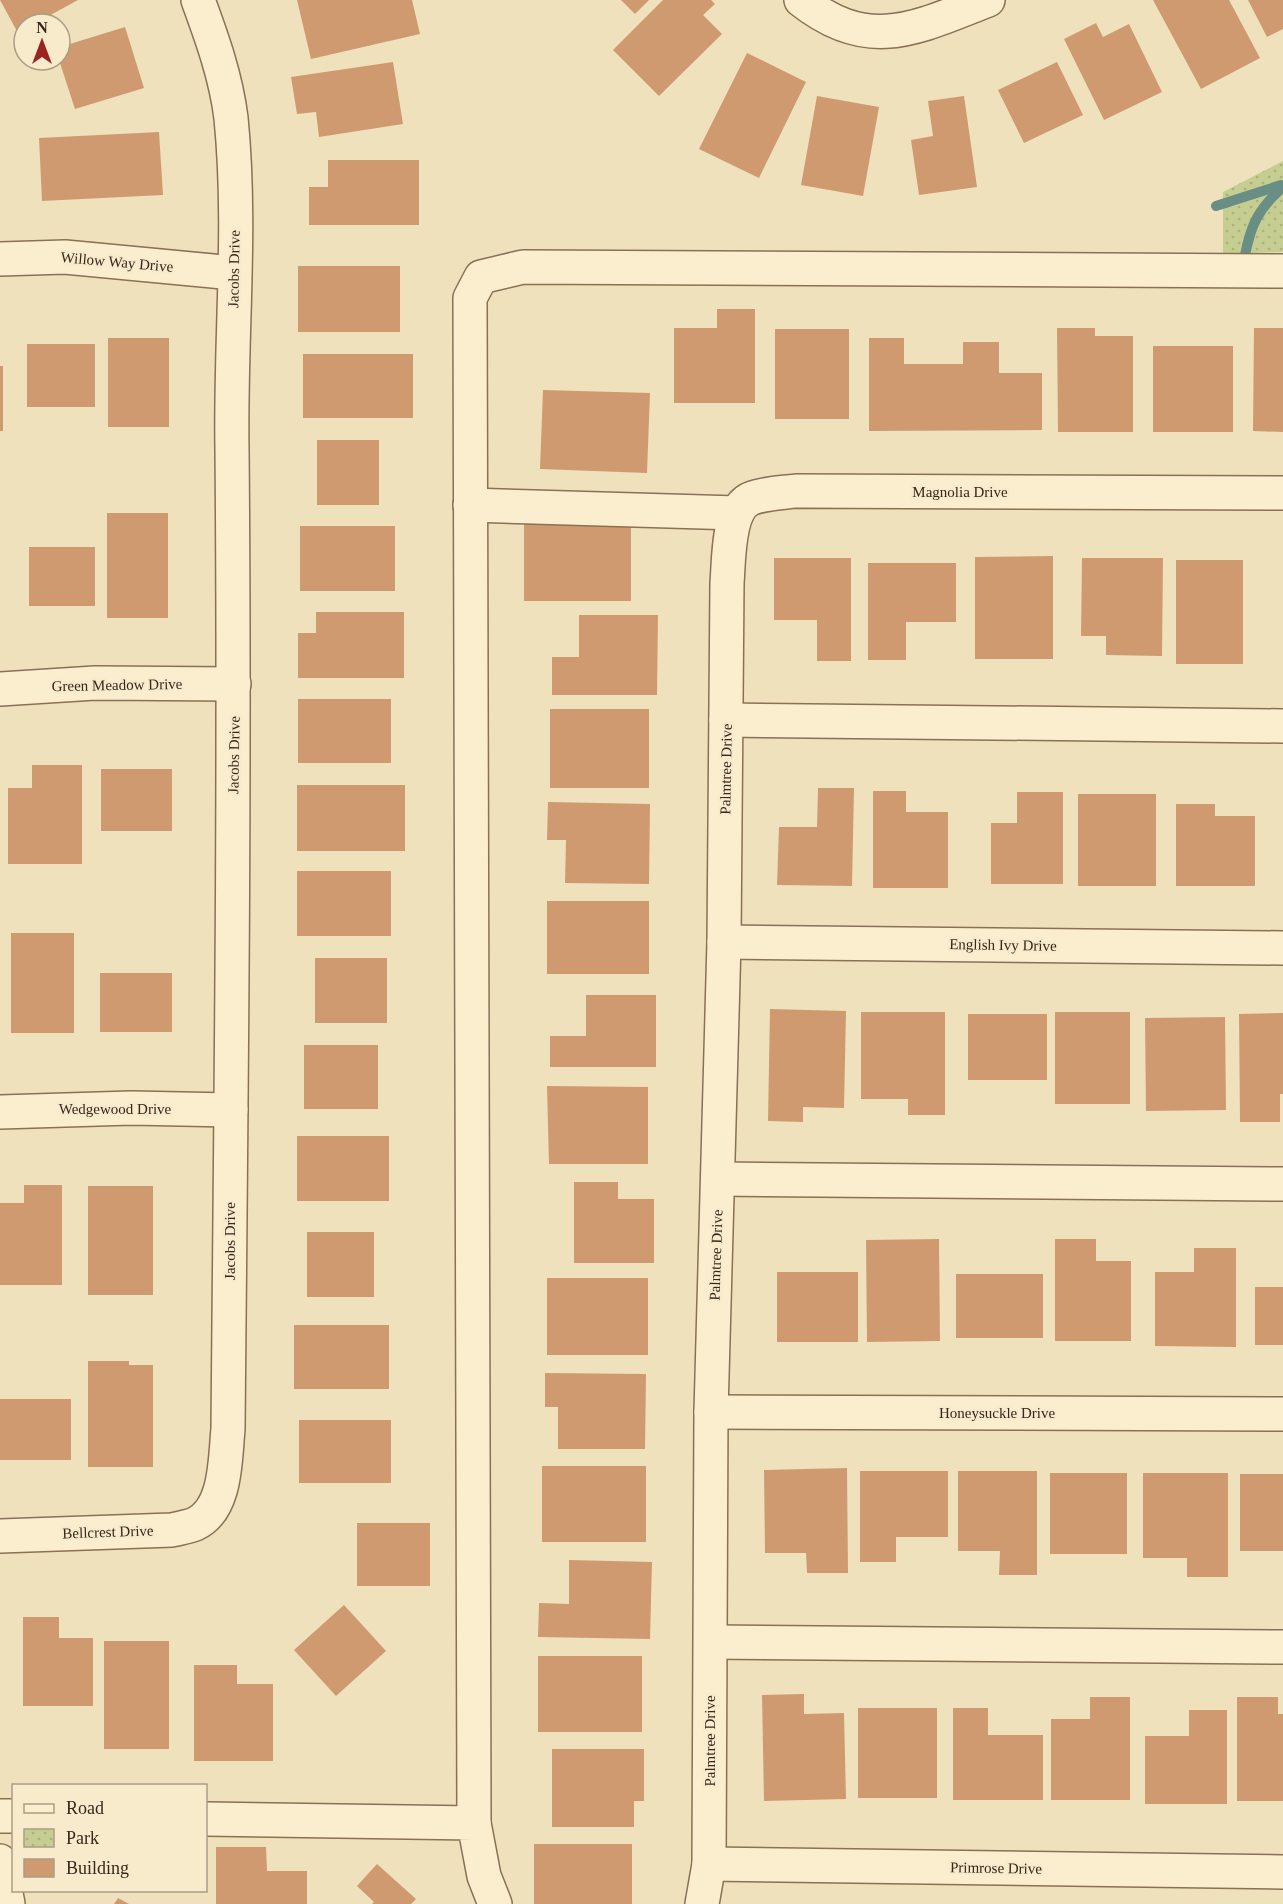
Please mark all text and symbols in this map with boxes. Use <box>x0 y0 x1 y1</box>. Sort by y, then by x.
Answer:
north arrow <box>12 12 72 72</box>
text: N <box>36 19 48 36</box>
street label: Jacobs Drive <box>225 230 243 308</box>
street label: Willow Way Drive <box>60 249 174 275</box>
street label: Magnolia Drive <box>912 484 1008 500</box>
street label: Green Meadow Drive <box>51 676 183 694</box>
street label: Jacobs Drive <box>225 716 243 794</box>
street label: Palmtree Drive <box>717 723 735 815</box>
street label: English Ivy Drive <box>949 936 1057 954</box>
street label: Wedgewood Drive <box>59 1101 172 1117</box>
street label: Jacobs Drive <box>222 1202 238 1280</box>
street label: Palmtree Drive <box>706 1209 726 1301</box>
street label: Honeysuckle Drive <box>939 1405 1055 1421</box>
street label: Bellcrest Drive <box>62 1522 154 1542</box>
street label: Palmtree Drive <box>702 1695 718 1787</box>
legend <box>12 1784 207 1892</box>
text: Road <box>66 1798 104 1818</box>
text: Park <box>66 1828 99 1848</box>
text: Building <box>66 1858 129 1878</box>
street label: Primrose Drive <box>950 1859 1043 1877</box>

